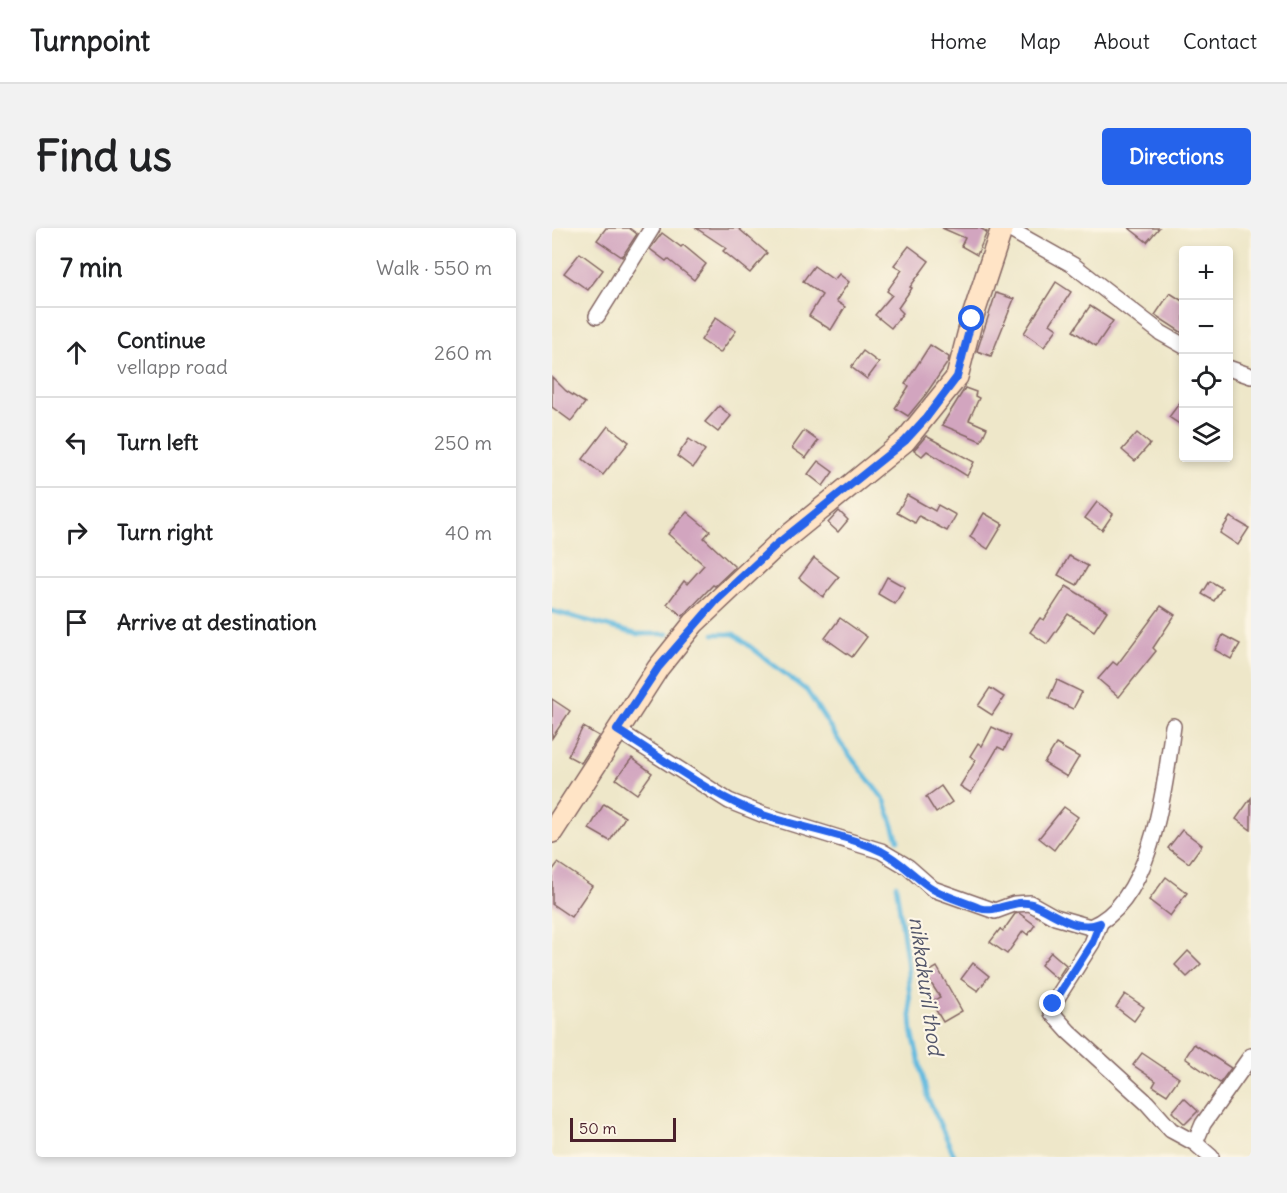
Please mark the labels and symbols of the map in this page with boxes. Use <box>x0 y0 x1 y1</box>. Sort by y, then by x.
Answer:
route start <box>958 305 984 331</box>
water label: nikkakuril thod <box>903 915 950 1059</box>
route end <box>1039 990 1065 1016</box>
scale bar <box>570 1115 676 1142</box>

